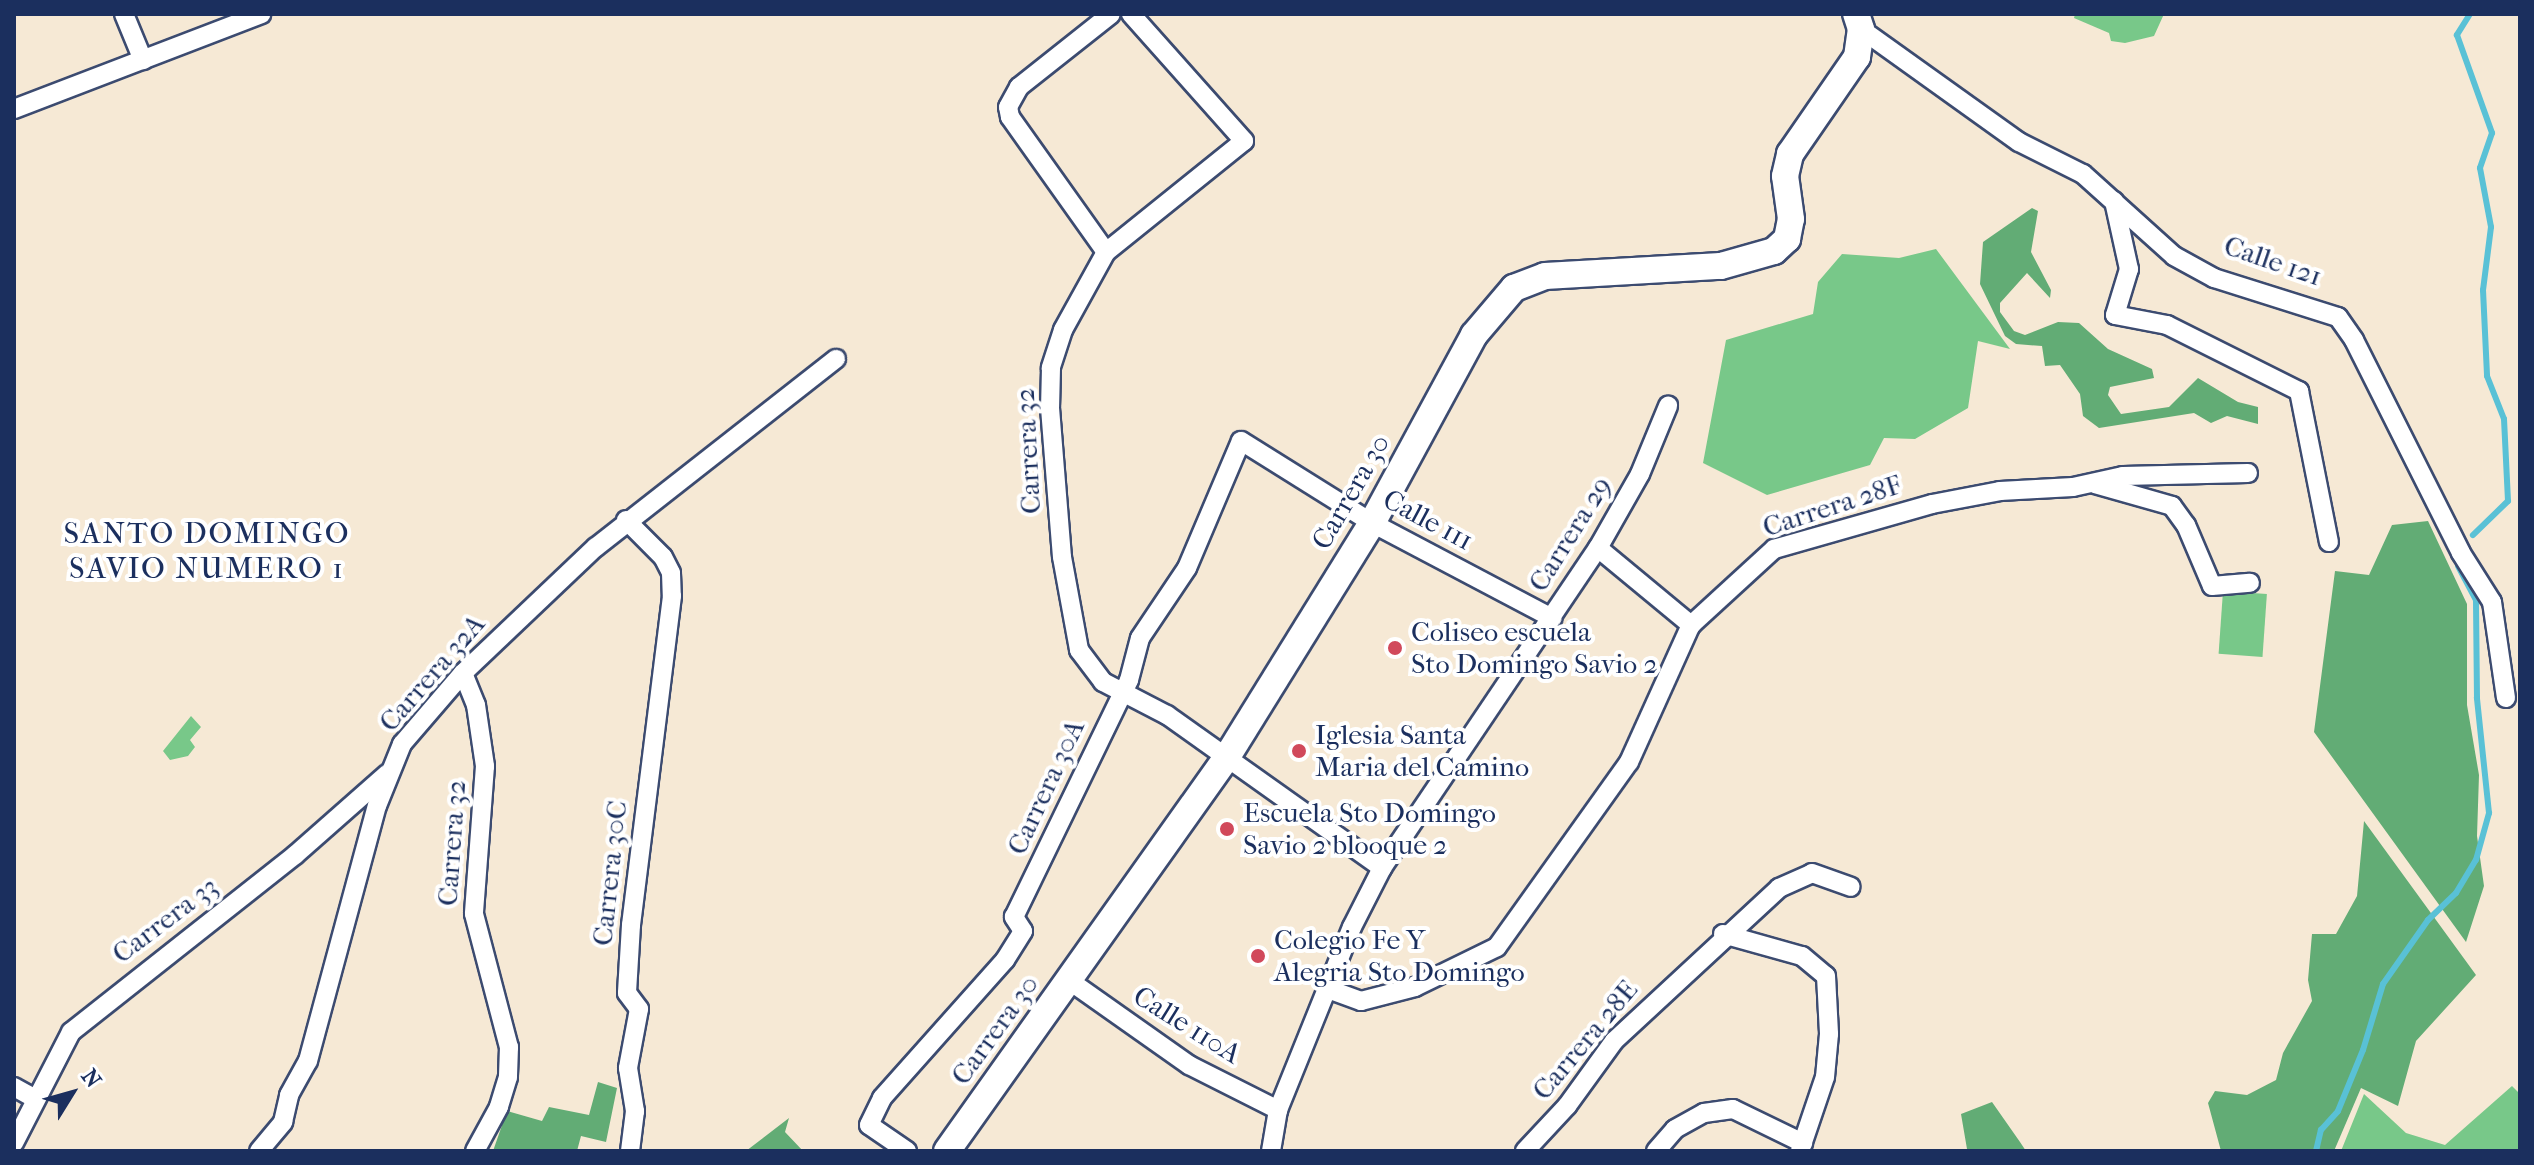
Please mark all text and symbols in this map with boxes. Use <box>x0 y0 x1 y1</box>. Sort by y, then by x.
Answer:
street label: Calle 121 <box>2220 229 2326 293</box>
street label: Carrera 32 <box>1008 387 1048 515</box>
street label: Carrera 30 <box>1305 429 1397 555</box>
street label: Carrera 28F <box>1759 468 1905 544</box>
street label: Carrera 29 <box>1522 470 1618 598</box>
street label: Calle 111 <box>1377 482 1479 558</box>
district label: SANTO DOMINGO SAVIO NUMERO 1 <box>64 516 350 586</box>
street label: Carrera 32A <box>372 608 492 738</box>
place label: Coliseo escuela Sto Domingo Savio 2 <box>1411 615 1658 681</box>
marker: Coliseo escuela Sto Domingo Savio 2 <box>1386 639 1404 657</box>
street label: Carrera 30A <box>1000 714 1092 860</box>
place label: Iglesia Santa Maria del Camino <box>1315 718 1529 784</box>
marker: Iglesia Santa Maria del Camino <box>1290 742 1308 760</box>
street label: Carrera 32 <box>431 779 473 907</box>
place label: Escuela Sto Domingo Savio 2 blooque 2 <box>1243 796 1496 862</box>
street label: Carrera 30C <box>586 799 634 947</box>
marker: Escuela Sto Domingo Savio 2 blooque 2 <box>1218 820 1236 838</box>
street label: Carrera 33 <box>106 870 224 970</box>
place label: Colegio Fe Y Alegria Sto Domingo <box>1274 923 1525 989</box>
marker: Colegio Fe Y Alegria Sto Domingo <box>1249 947 1267 965</box>
street label: Carrera 30 <box>944 969 1046 1091</box>
street label: Carrera 28E <box>1525 973 1645 1107</box>
street label: Calle 110A <box>1127 979 1247 1071</box>
north arrow <box>32 1053 112 1133</box>
text: N <box>76 1064 107 1093</box>

